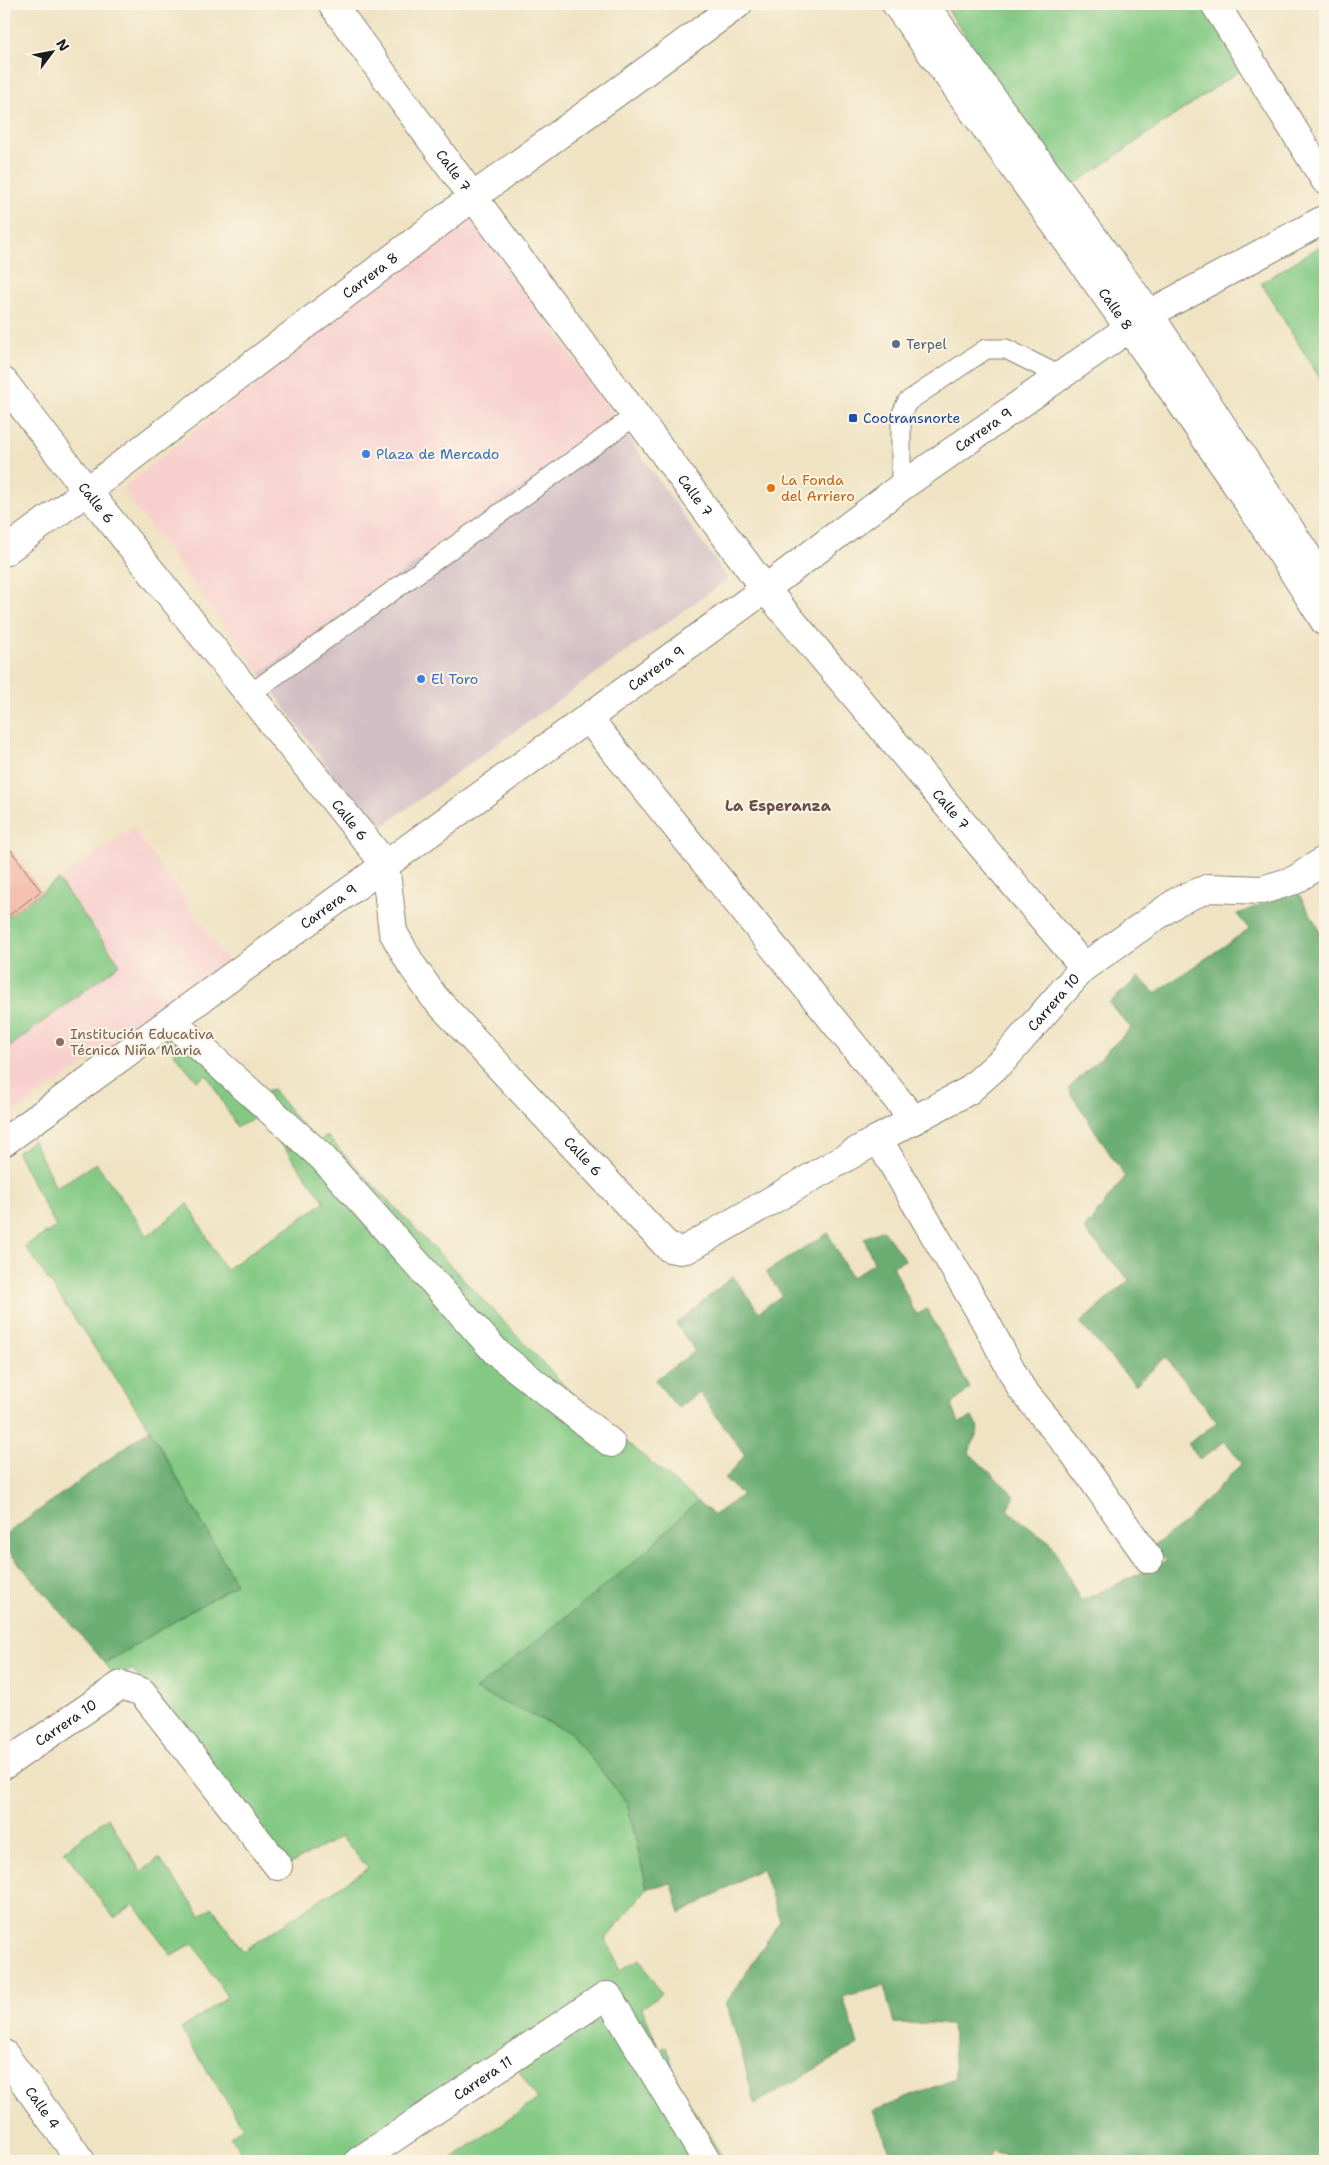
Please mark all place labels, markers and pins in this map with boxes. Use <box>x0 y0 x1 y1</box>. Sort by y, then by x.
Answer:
place label: Terpel <box>906 335 948 353</box>
marker: Terpel <box>890 338 902 350</box>
place label: Cootransnorte <box>863 409 960 427</box>
marker: Cootransnorte <box>847 412 859 424</box>
place label: Plaza de Mercado <box>376 445 499 463</box>
marker: Plaza de Mercado <box>360 448 372 460</box>
place label: La Fonda del Arriero <box>781 471 855 505</box>
marker: La Fonda del Arriero <box>765 482 777 494</box>
place label: El Toro <box>431 670 478 688</box>
marker: El Toro <box>415 673 427 685</box>
place label: Institución Educativa Técnica Niña Maria <box>70 1025 214 1059</box>
marker: Institución Educativa Técnica Niña Maria <box>54 1036 66 1048</box>

